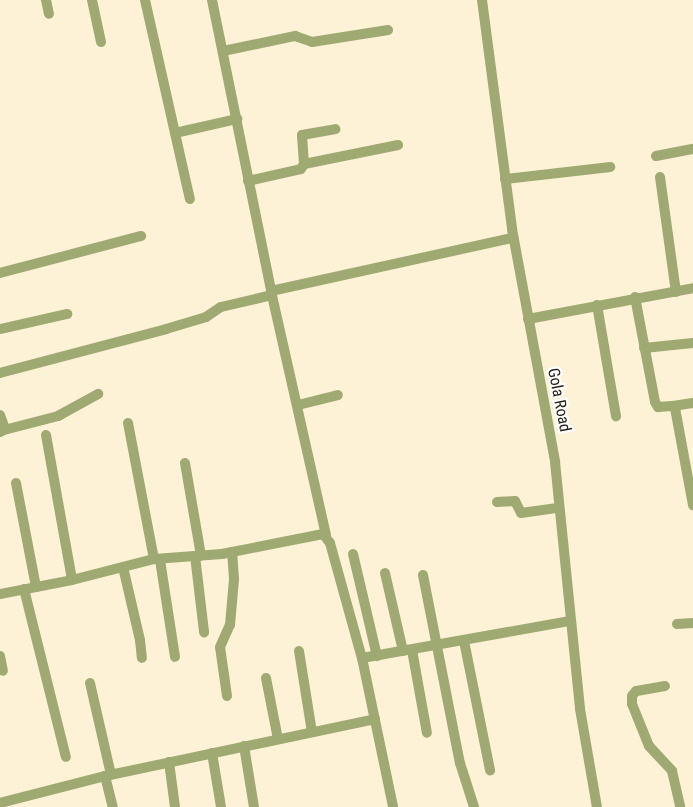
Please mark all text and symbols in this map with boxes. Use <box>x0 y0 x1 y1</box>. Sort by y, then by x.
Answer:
street label: Gola Road <box>543 366 575 434</box>

